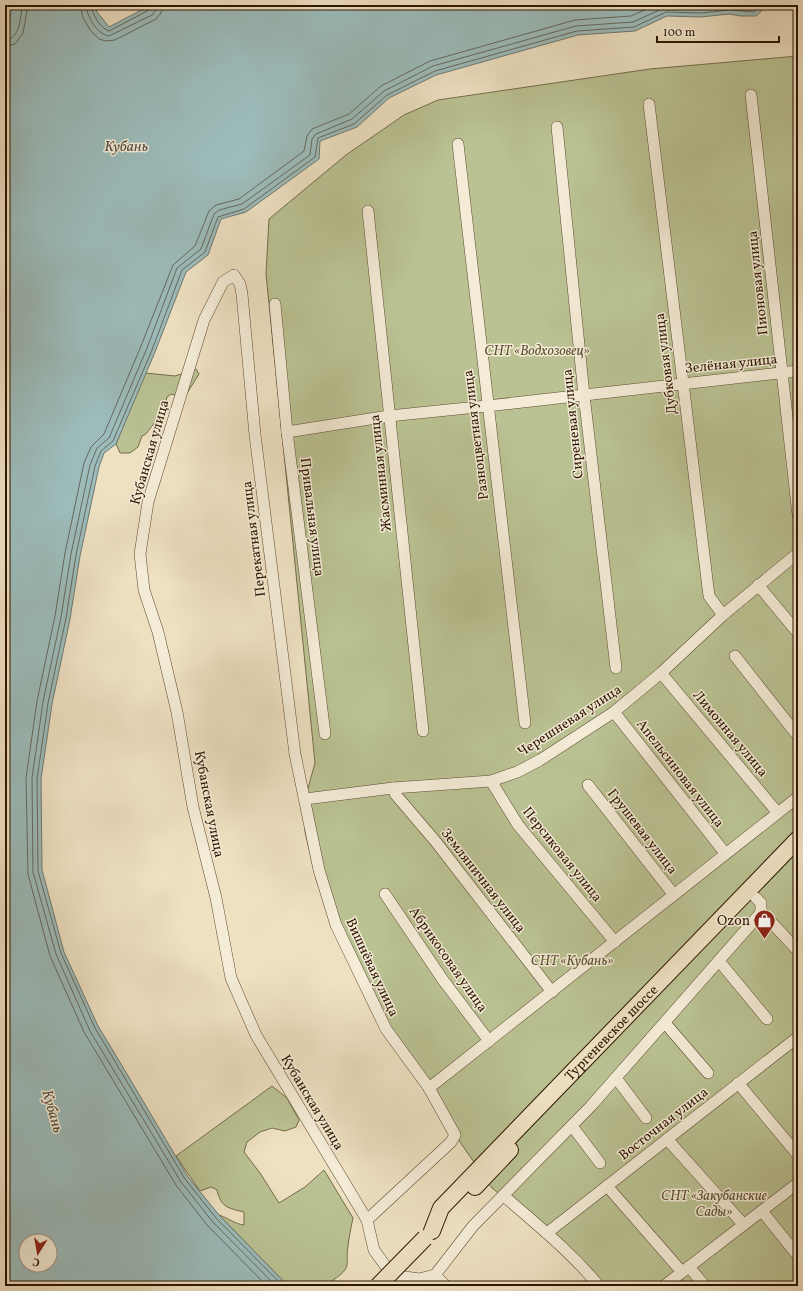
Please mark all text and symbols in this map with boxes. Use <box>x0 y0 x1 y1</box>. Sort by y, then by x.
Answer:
scale bar <box>657 18 779 44</box>
text: 100 m <box>663 25 696 41</box>
water label: Кубань <box>104 137 148 158</box>
street label: Пионовая улица <box>744 230 773 336</box>
street label: Дубковая улица <box>651 312 682 416</box>
park label: СНТ «Водхозовец» <box>484 342 590 361</box>
street label: Зелёная улица <box>684 350 778 379</box>
street label: Сиреневая улица <box>558 368 589 480</box>
street label: Разноцветная улица <box>459 369 494 501</box>
street label: Кубанская улица <box>126 398 175 507</box>
street label: Жасминная улица <box>366 413 397 532</box>
street label: Привальная улица <box>295 457 328 578</box>
street label: Перекатная улица <box>238 480 271 598</box>
street label: Черешневая улица <box>514 680 626 762</box>
street label: Лимонная улица <box>688 687 772 781</box>
street label: Апельсиновая улица <box>632 716 728 832</box>
street label: Кубанская улица <box>189 749 228 859</box>
street label: Грушевая улица <box>602 785 681 879</box>
street label: Персиковая улица <box>518 803 606 907</box>
street label: Земляничная улица <box>436 825 530 937</box>
street label: Абрикосовая улица <box>404 903 491 1017</box>
shop icon: Ozon <box>752 907 778 940</box>
place label: Ozon <box>717 912 750 931</box>
street label: Вишнёвая улица <box>340 915 403 1020</box>
park label: СНТ «Кубань» <box>531 952 613 971</box>
street label: Тургеневское шоссе <box>561 981 663 1086</box>
street label: Кубанская улица <box>276 1051 348 1154</box>
street label: Восточная улица <box>615 1083 713 1165</box>
water label: Кубань <box>35 1088 68 1135</box>
park label: СНТ «Закубанские Сады» <box>661 1187 767 1222</box>
north arrow <box>18 1233 58 1273</box>
text: С <box>31 1253 41 1269</box>

